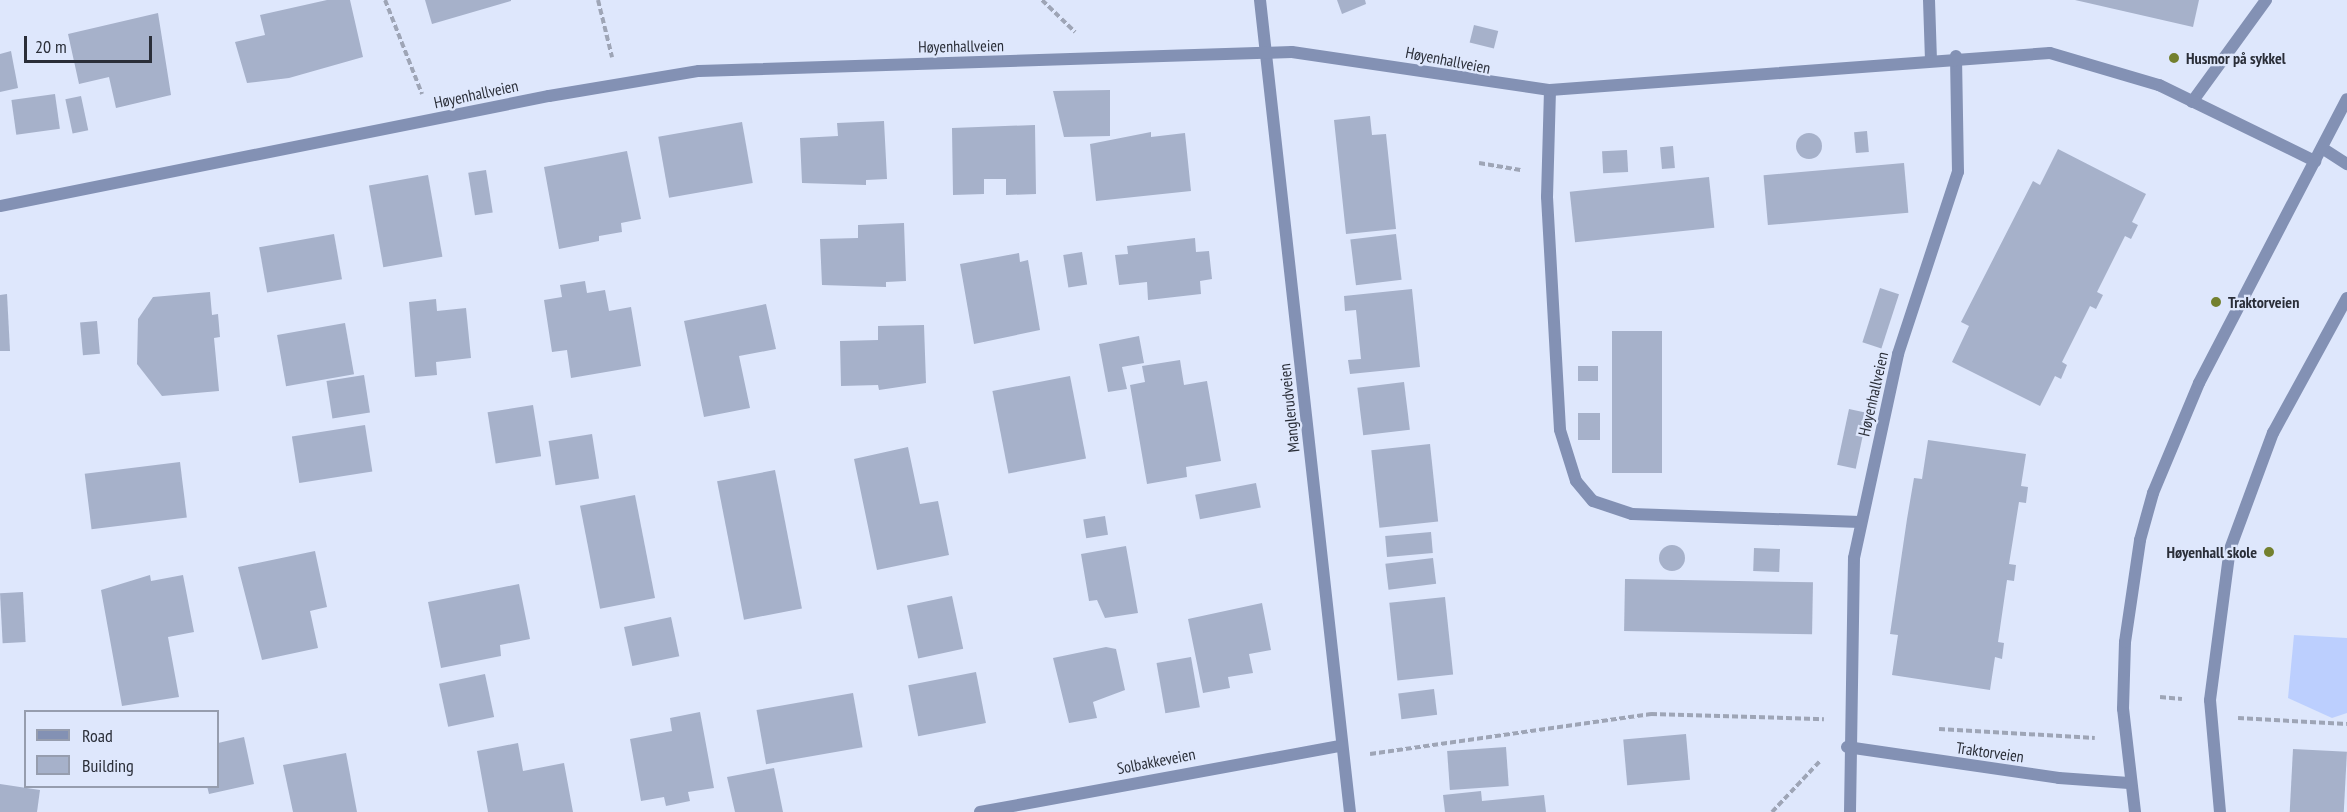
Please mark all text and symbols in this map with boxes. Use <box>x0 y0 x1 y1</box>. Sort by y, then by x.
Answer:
scale bar <box>27 24 154 62</box>
text: 20 m <box>35 35 67 58</box>
street label: Høyenhallveien <box>918 36 1004 56</box>
street label: Høyenhallveien <box>1404 42 1492 78</box>
place label: Husmor på sykkel <box>2186 48 2286 68</box>
marker: Husmor på sykkel <box>2167 51 2181 65</box>
street label: Høyenhallveien <box>432 76 520 112</box>
place label: Traktorveien <box>2228 292 2299 312</box>
marker: Traktorveien <box>2209 295 2223 309</box>
street label: Høyenhallveien <box>1854 350 1892 438</box>
street label: Manglerudveien <box>1275 363 1303 453</box>
place label: Høyenhall skole <box>2166 542 2257 562</box>
marker: Høyenhall skole <box>2262 545 2276 559</box>
legend <box>24 710 219 788</box>
text: Road <box>82 724 113 747</box>
street label: Traktorveien <box>1955 738 2025 766</box>
street label: Solbakkeveien <box>1115 744 1197 778</box>
text: Building <box>82 754 134 777</box>

